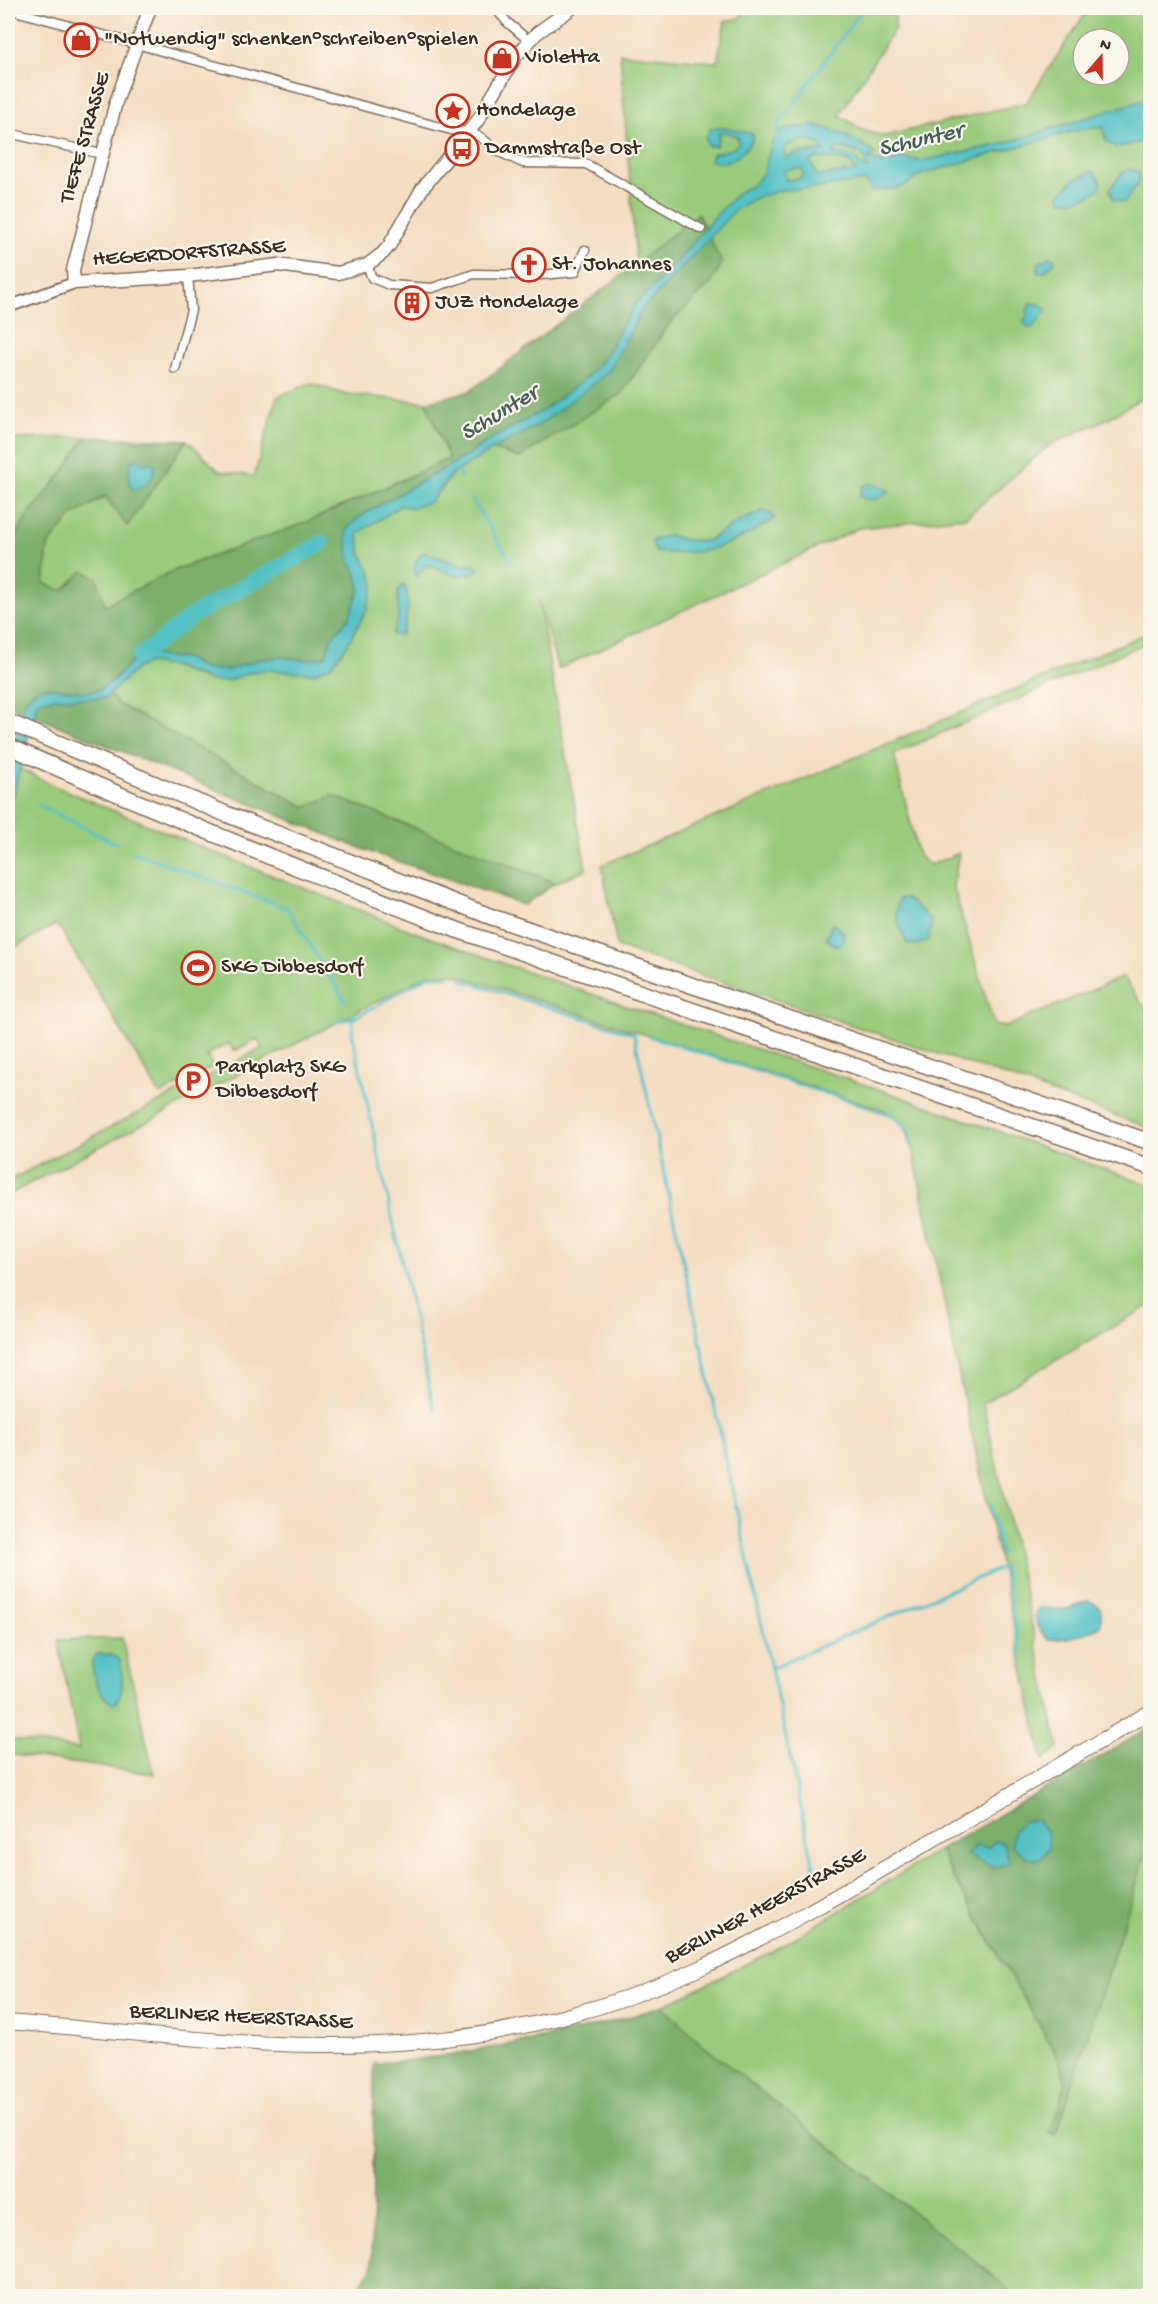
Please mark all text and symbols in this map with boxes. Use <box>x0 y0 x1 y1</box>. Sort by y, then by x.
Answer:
shop icon: "Notwendig" schenken°schreiben°spielen <box>63 22 99 58</box>
place label: "Notwendig" schenken°schreiben°spielen <box>104 27 479 53</box>
north arrow <box>1071 27 1131 87</box>
text: N <box>1097 35 1114 57</box>
shop icon: Violetta <box>484 40 520 76</box>
place label: Violetta <box>524 45 601 71</box>
street label: TIEFE STRASSE <box>54 68 117 208</box>
place icon: Hondelage <box>435 93 471 129</box>
place label: Hondelage <box>476 98 576 124</box>
water label: Schunter <box>876 116 970 165</box>
bus stop icon: Dammstraße Ost <box>444 131 480 167</box>
place label: Dammstraße Ost <box>483 136 642 162</box>
street label: HEGERDORFSTRASSE <box>92 234 287 274</box>
church icon: St. Johannes <box>511 247 547 283</box>
place label: St. Johannes <box>552 252 672 278</box>
building icon: JUZ Hondelage <box>394 285 430 321</box>
place label: JUZ Hondelage <box>435 290 579 316</box>
water label: Schunter <box>456 377 548 448</box>
sports icon: SKG Dibbesdorf <box>180 950 216 986</box>
place label: SKG Dibbesdorf <box>221 955 365 981</box>
place label: Parkplatz SKG Dibbesdorf <box>214 1055 347 1106</box>
parking icon: Parkplatz SKG Dibbesdorf <box>175 1063 211 1099</box>
street label: BERLINER HEERSTRASSE <box>660 1842 872 1971</box>
street label: BERLINER HEERSTRASSE <box>128 1999 355 2037</box>

